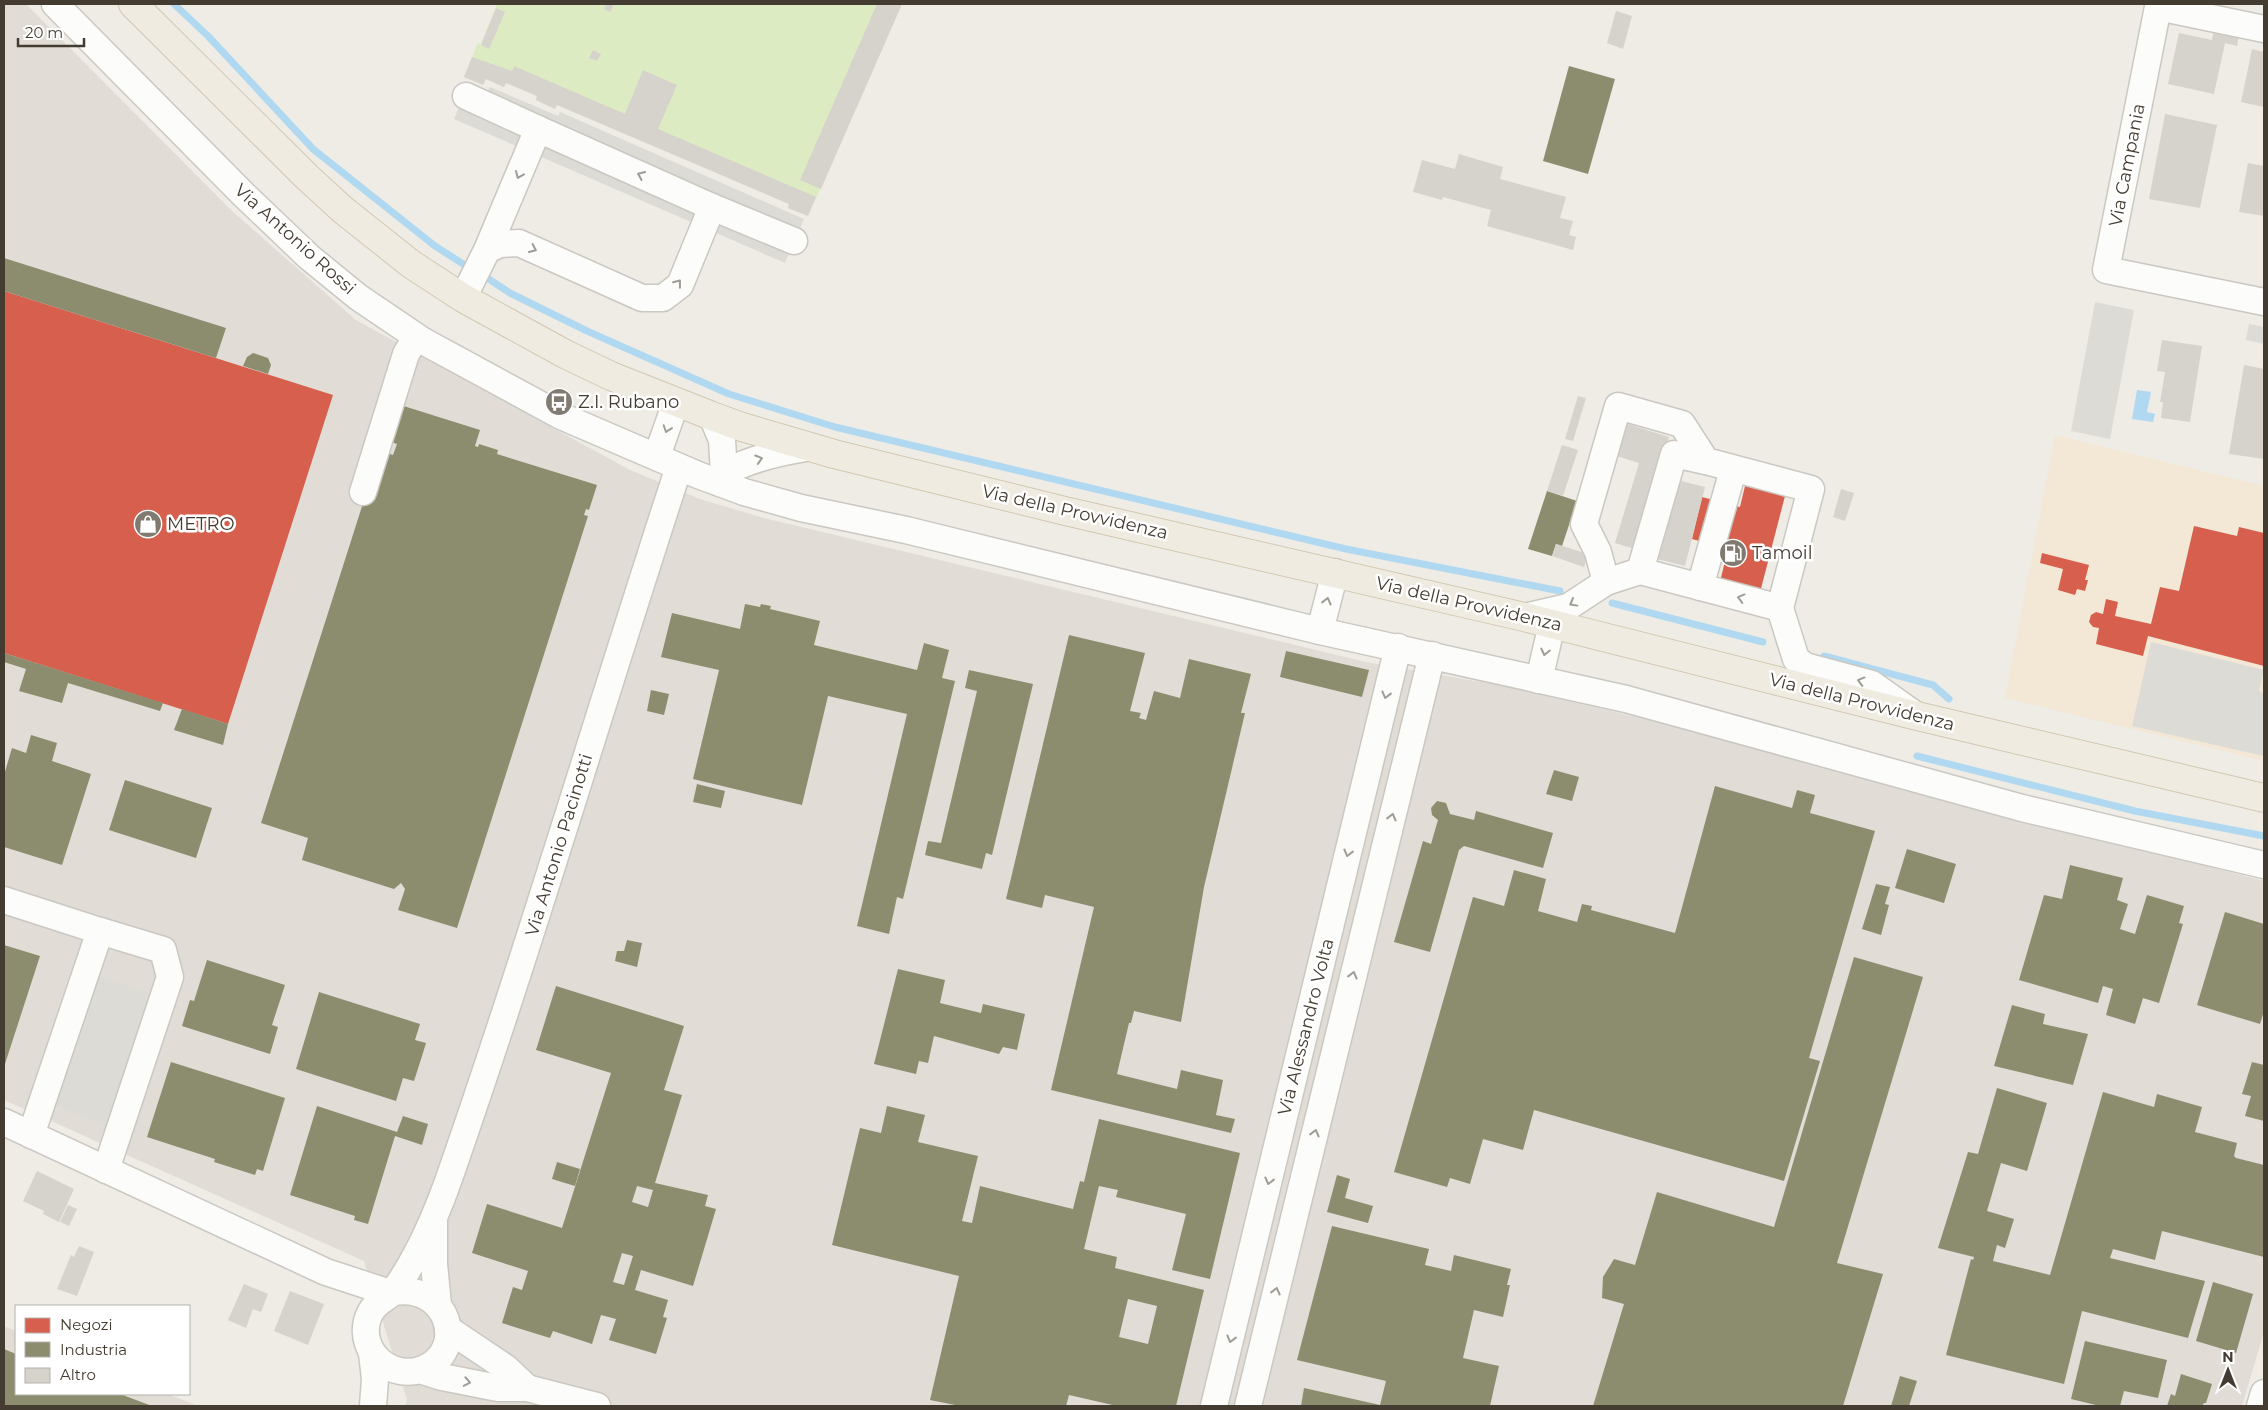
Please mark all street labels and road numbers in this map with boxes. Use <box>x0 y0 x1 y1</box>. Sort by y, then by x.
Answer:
street label: Via Campania <box>2104 101 2150 229</box>
street label: Via Antonio Rossi <box>230 179 360 299</box>
street label: Via della Provvidenza <box>980 480 1170 544</box>
street label: Via della Provvidenza <box>1374 572 1564 636</box>
street label: Via della Provvidenza <box>1767 668 1957 736</box>
street label: Via Antonio Pacinotti <box>521 751 597 939</box>
street label: Via Alessandro Volta <box>1273 936 1339 1118</box>

